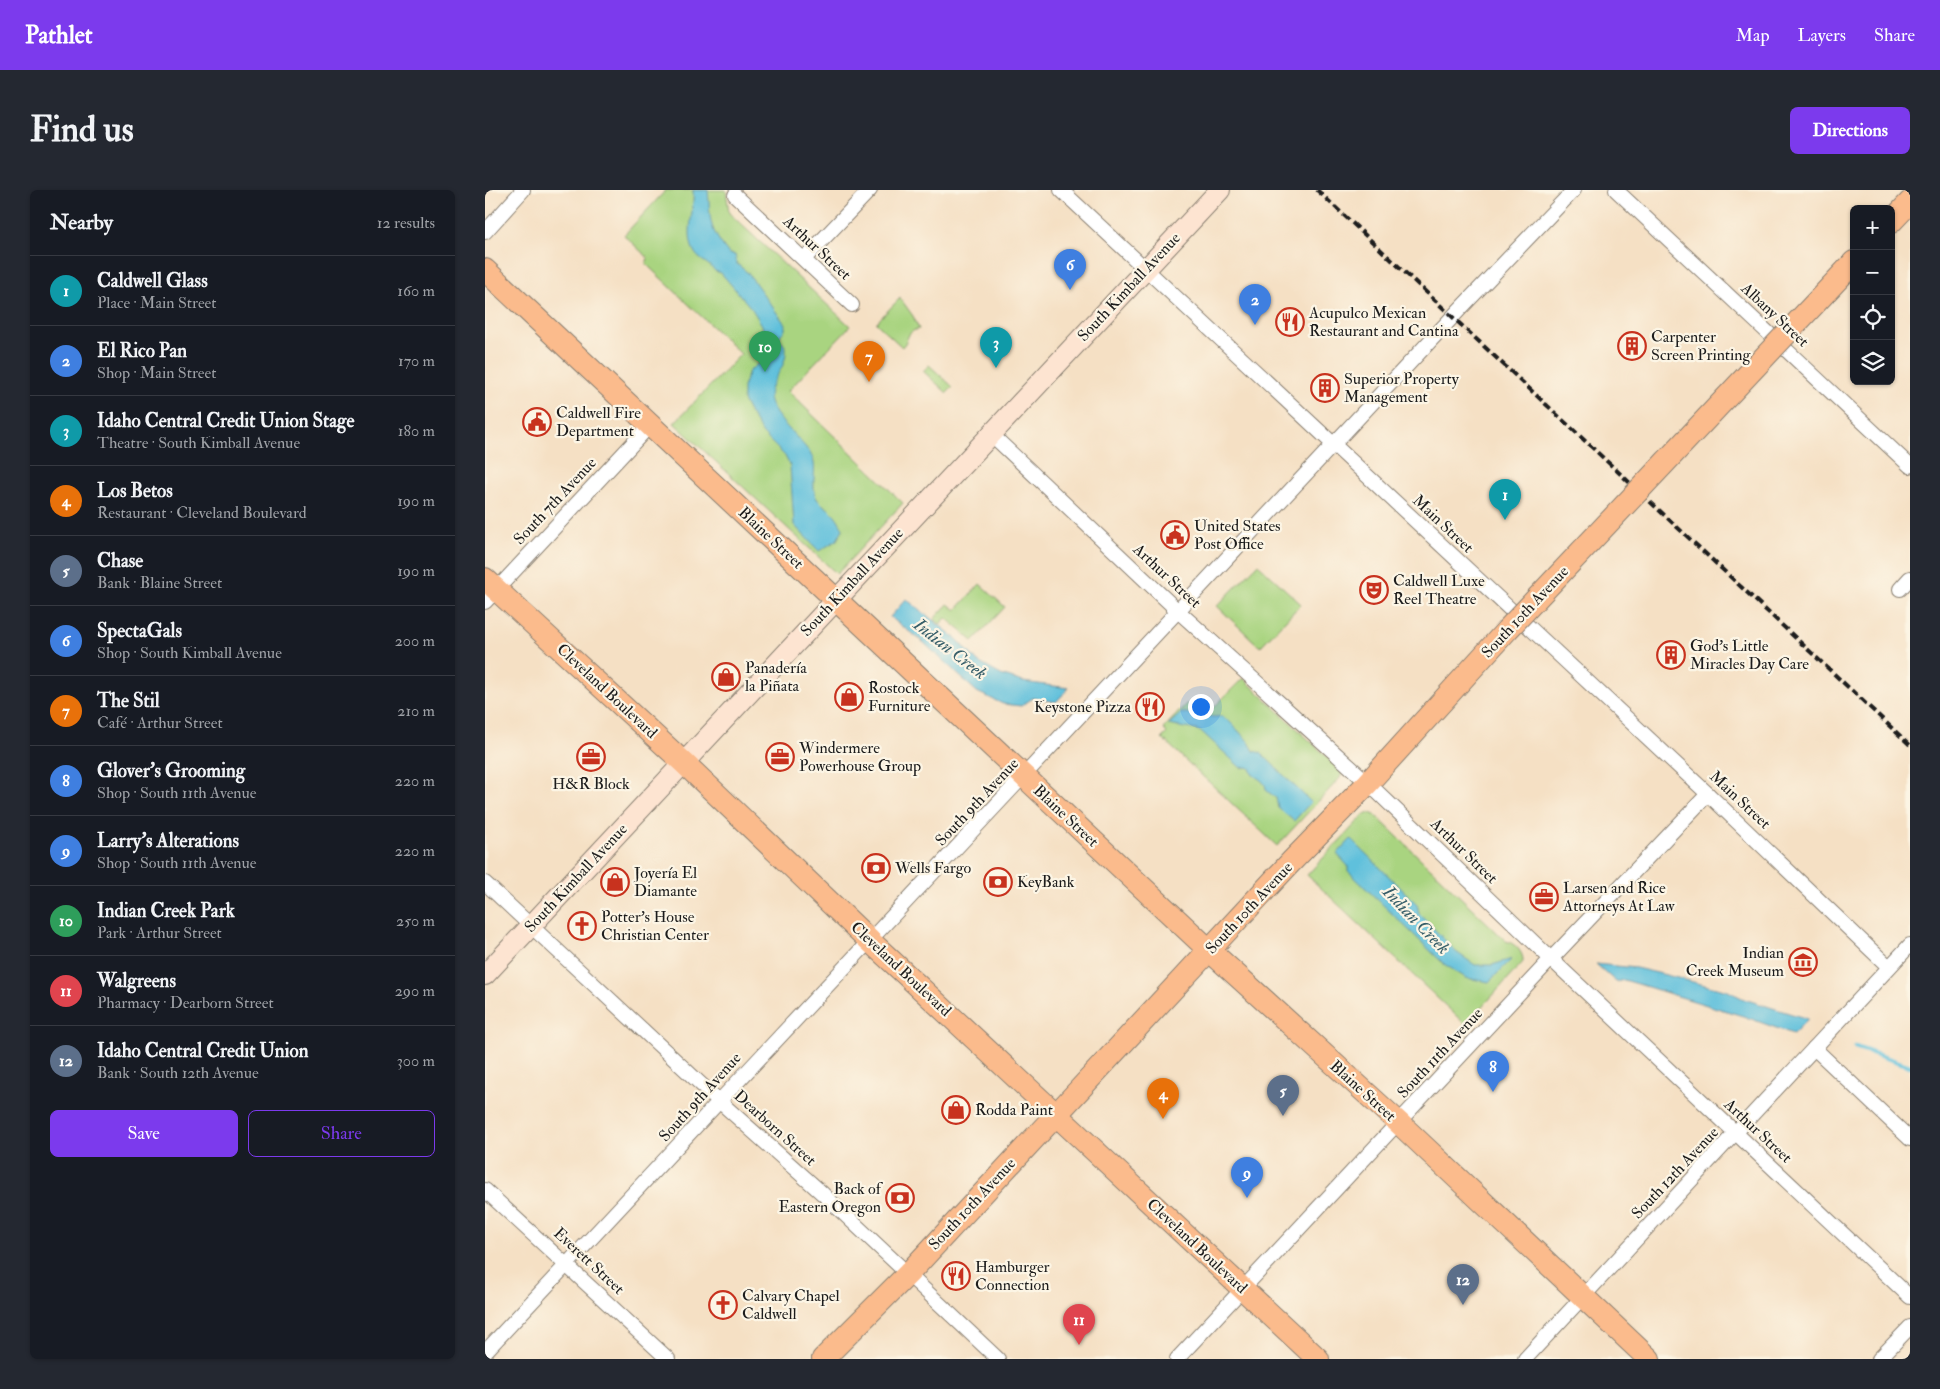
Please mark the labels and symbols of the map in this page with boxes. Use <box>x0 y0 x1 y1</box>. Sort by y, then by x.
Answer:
street label: Arthur Street <box>778 211 855 285</box>
street label: South Kimball Avenue <box>1073 228 1185 346</box>
pin: 6 <box>1054 249 1086 290</box>
street label: Albany Street <box>1736 278 1813 352</box>
pin: 2 <box>1239 284 1271 325</box>
place label: Acupulco Mexican Restaurant and Cantina <box>1308 303 1459 341</box>
restaurant icon: Acupulco Mexican Restaurant and Cantina <box>1275 307 1305 337</box>
pin: 3 <box>980 327 1012 368</box>
place label: Carpenter Screen Printing <box>1651 327 1752 365</box>
pin: 10 <box>749 331 781 372</box>
building icon: Carpenter Screen Printing <box>1617 331 1647 361</box>
pin: 7 <box>853 341 885 382</box>
place label: Superior Property Management <box>1344 369 1460 407</box>
building icon: Superior Property Management <box>1310 373 1340 403</box>
place label: Caldwell Fire Department <box>556 403 641 442</box>
public building icon: Caldwell Fire Department <box>522 407 552 437</box>
street label: South 7th Avenue <box>509 453 601 549</box>
pin: 1 <box>1489 479 1521 520</box>
street label: Main Street <box>1408 491 1478 557</box>
street label: Blaine Street <box>734 503 808 573</box>
place label: United States Post Office <box>1194 516 1281 554</box>
public building icon: United States Post Office <box>1160 520 1190 550</box>
street label: South Kimball Avenue <box>796 523 908 641</box>
street label: Arthur Street <box>1128 539 1205 613</box>
street label: South 10th Avenue <box>1477 561 1573 662</box>
place label: Caldwell Luxe Reel Theatre <box>1393 571 1485 609</box>
theatre icon: Caldwell Luxe Reel Theatre <box>1359 575 1389 605</box>
water label: Indian Creek <box>908 613 991 685</box>
place label: God's Little Miracles Day Care <box>1690 636 1809 674</box>
street label: Cleveland Boulevard <box>553 639 662 743</box>
building icon: God's Little Miracles Day Care <box>1656 640 1686 670</box>
place label: Panadería la Piñata <box>745 658 807 696</box>
shop icon: Panadería la Piñata <box>711 662 741 692</box>
place label: Rostock Furniture <box>868 678 931 716</box>
shop icon: Rostock Furniture <box>834 682 864 712</box>
restaurant icon: Keystone Pizza <box>1135 692 1165 722</box>
your location <box>1188 694 1214 720</box>
place label: Keystone Pizza <box>1034 697 1131 717</box>
place label: Windermere Powerhouse Group <box>798 738 921 777</box>
office icon: H&R Block <box>576 742 606 772</box>
office icon: Windermere Powerhouse Group <box>765 742 795 772</box>
street label: South 9th Avenue <box>931 754 1023 850</box>
street label: Main Street <box>1705 767 1775 833</box>
place label: H&R Block <box>552 774 630 794</box>
street label: Blaine Street <box>1029 781 1103 851</box>
street label: Arthur Street <box>1425 813 1502 888</box>
street label: South Kimball Avenue <box>520 819 632 937</box>
bank icon: Wells Fargo <box>861 853 891 883</box>
street label: South 10th Avenue <box>1201 857 1297 958</box>
place label: Wells Fargo <box>894 858 972 878</box>
place label: Joyería El Diamante <box>633 863 697 901</box>
shop icon: Joyería El Diamante <box>600 867 630 897</box>
bank icon: KeyBank <box>983 867 1013 897</box>
place label: KeyBank <box>1017 872 1075 892</box>
place label: Larsen and Rice Attorneys At Law <box>1562 878 1676 916</box>
water label: Indian Creek <box>1377 880 1454 959</box>
office icon: Larsen and Rice Attorneys At Law <box>1529 882 1559 912</box>
place label: Potter's House Christian Center <box>601 907 709 945</box>
church icon: Potter's House Christian Center <box>567 911 597 941</box>
street label: Cleveland Boulevard <box>847 917 956 1021</box>
place label: Indian Creek Museum <box>1686 943 1785 981</box>
museum icon: Indian Creek Museum <box>1788 947 1818 977</box>
street label: South 11th Avenue <box>1393 1003 1487 1102</box>
street label: South 9th Avenue <box>655 1048 746 1146</box>
pin: 8 <box>1477 1051 1509 1092</box>
street label: Blaine Street <box>1326 1056 1400 1126</box>
pin: 5 <box>1267 1075 1299 1116</box>
pin: 4 <box>1147 1078 1179 1119</box>
street label: Dearborn Street <box>730 1086 820 1170</box>
street label: Arthur Street <box>1719 1094 1796 1168</box>
shop icon: Rodda Paint <box>941 1095 971 1125</box>
place label: Rodda Paint <box>975 1100 1053 1120</box>
street label: South 12th Avenue <box>1627 1122 1723 1223</box>
street label: South 10th Avenue <box>924 1153 1020 1254</box>
pin: 9 <box>1231 1157 1263 1198</box>
place label: Back of Eastern Oregon <box>779 1179 884 1217</box>
bank icon: Back of Eastern Oregon <box>885 1183 915 1213</box>
street label: Cleveland Boulevard <box>1143 1194 1252 1298</box>
street label: Everett Street <box>549 1223 629 1299</box>
place label: Hamburger Connection <box>975 1257 1050 1295</box>
restaurant icon: Hamburger Connection <box>941 1261 971 1291</box>
pin: 12 <box>1447 1264 1479 1305</box>
place label: Calvary Chapel Caldwell <box>742 1286 840 1324</box>
church icon: Calvary Chapel Caldwell <box>708 1290 738 1320</box>
pin: 11 <box>1063 1304 1095 1345</box>

